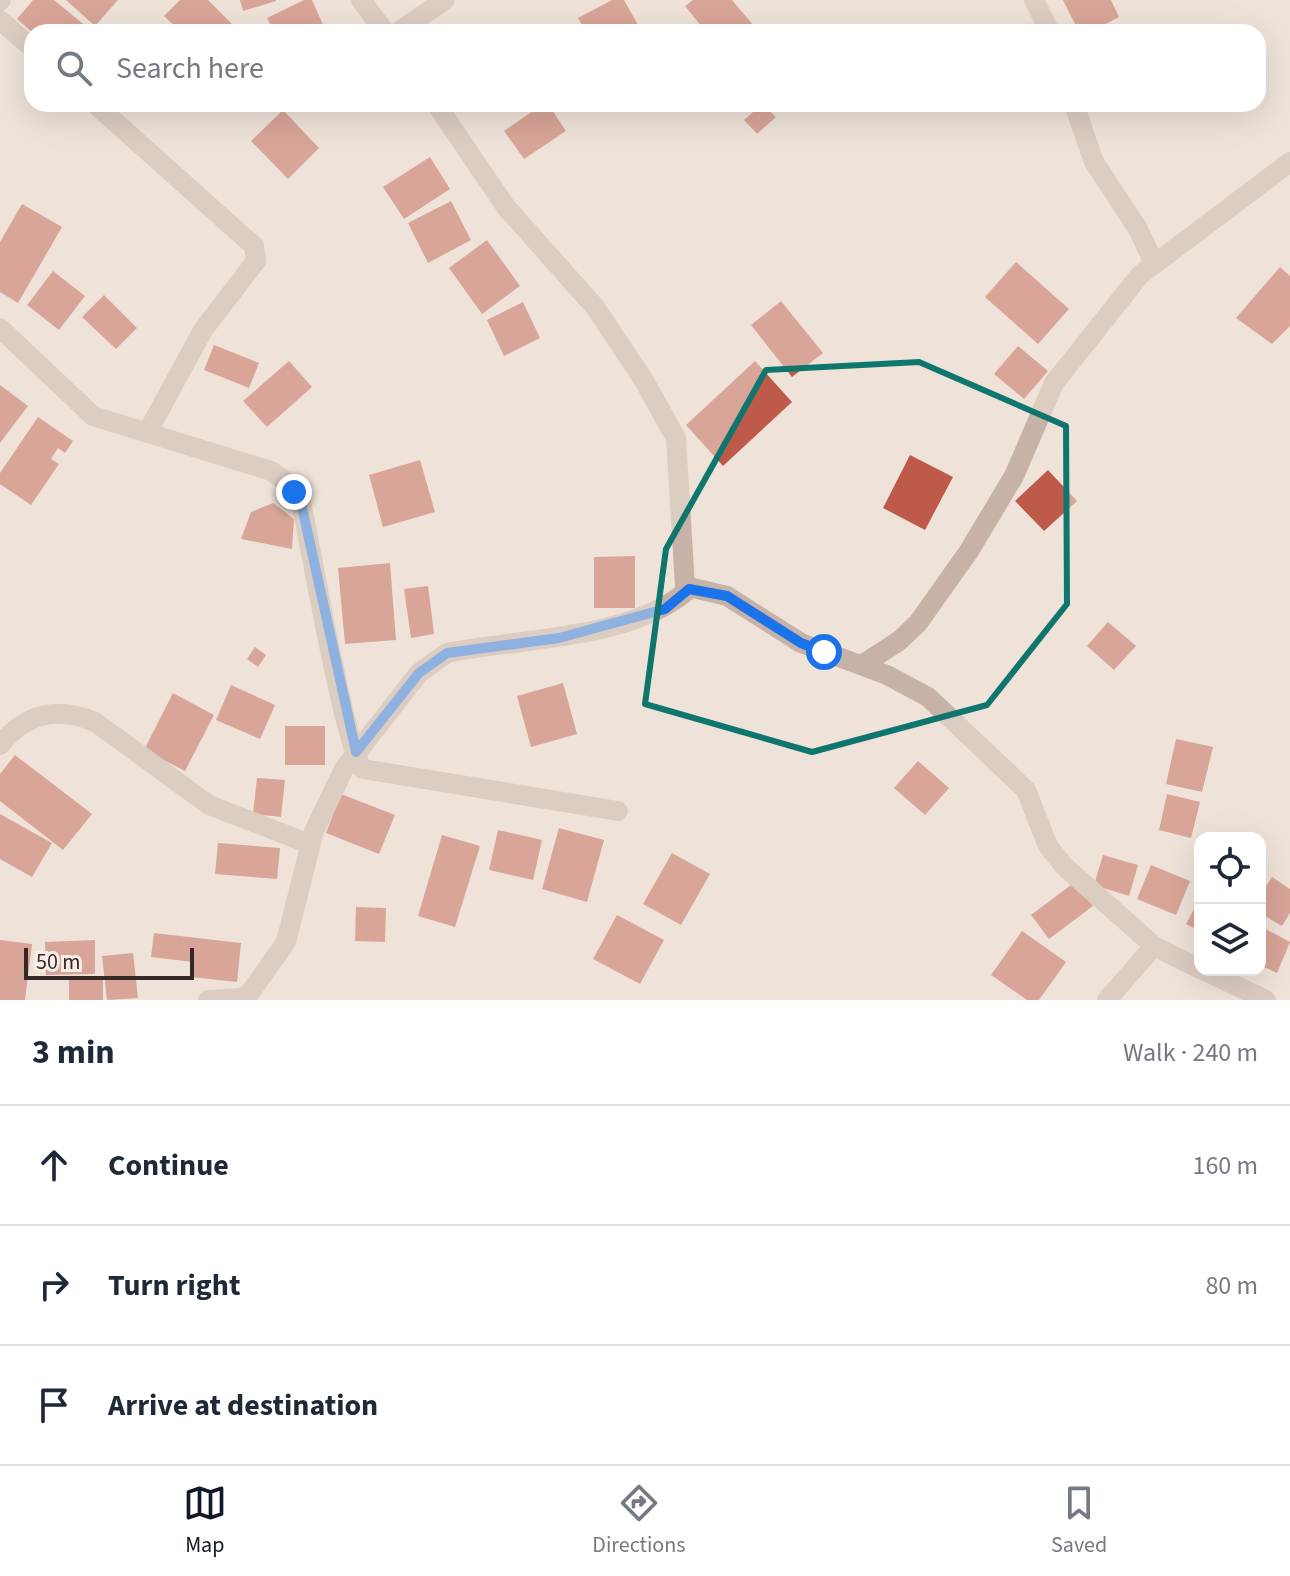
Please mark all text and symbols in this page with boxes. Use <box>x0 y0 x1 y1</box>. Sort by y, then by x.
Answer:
search box <box>24 24 1266 112</box>
icon: search <box>52 46 96 90</box>
text: Search here <box>116 47 264 90</box>
route end <box>276 474 312 510</box>
route start <box>806 634 842 670</box>
map controls <box>1194 832 1266 976</box>
button: locate <box>1194 832 1266 904</box>
button: layers <box>1194 904 1266 976</box>
scale bar <box>24 944 194 980</box>
text: 50 m <box>36 946 81 978</box>
text: 3 min <box>32 1028 115 1077</box>
text: Walk · 240 m <box>1123 1034 1258 1071</box>
icon: ahead <box>32 1143 76 1187</box>
text: Continue <box>108 1144 229 1187</box>
text: 160 m <box>1192 1147 1258 1184</box>
icon: right <box>32 1263 76 1307</box>
text: Turn right <box>108 1264 240 1307</box>
text: 80 m <box>1205 1267 1258 1304</box>
icon: arrive <box>32 1383 76 1427</box>
text: Arrive at destination <box>108 1384 378 1427</box>
tab: Map <box>183 1481 227 1561</box>
tab: Directions <box>592 1481 685 1561</box>
tab: Saved <box>1051 1481 1107 1561</box>

